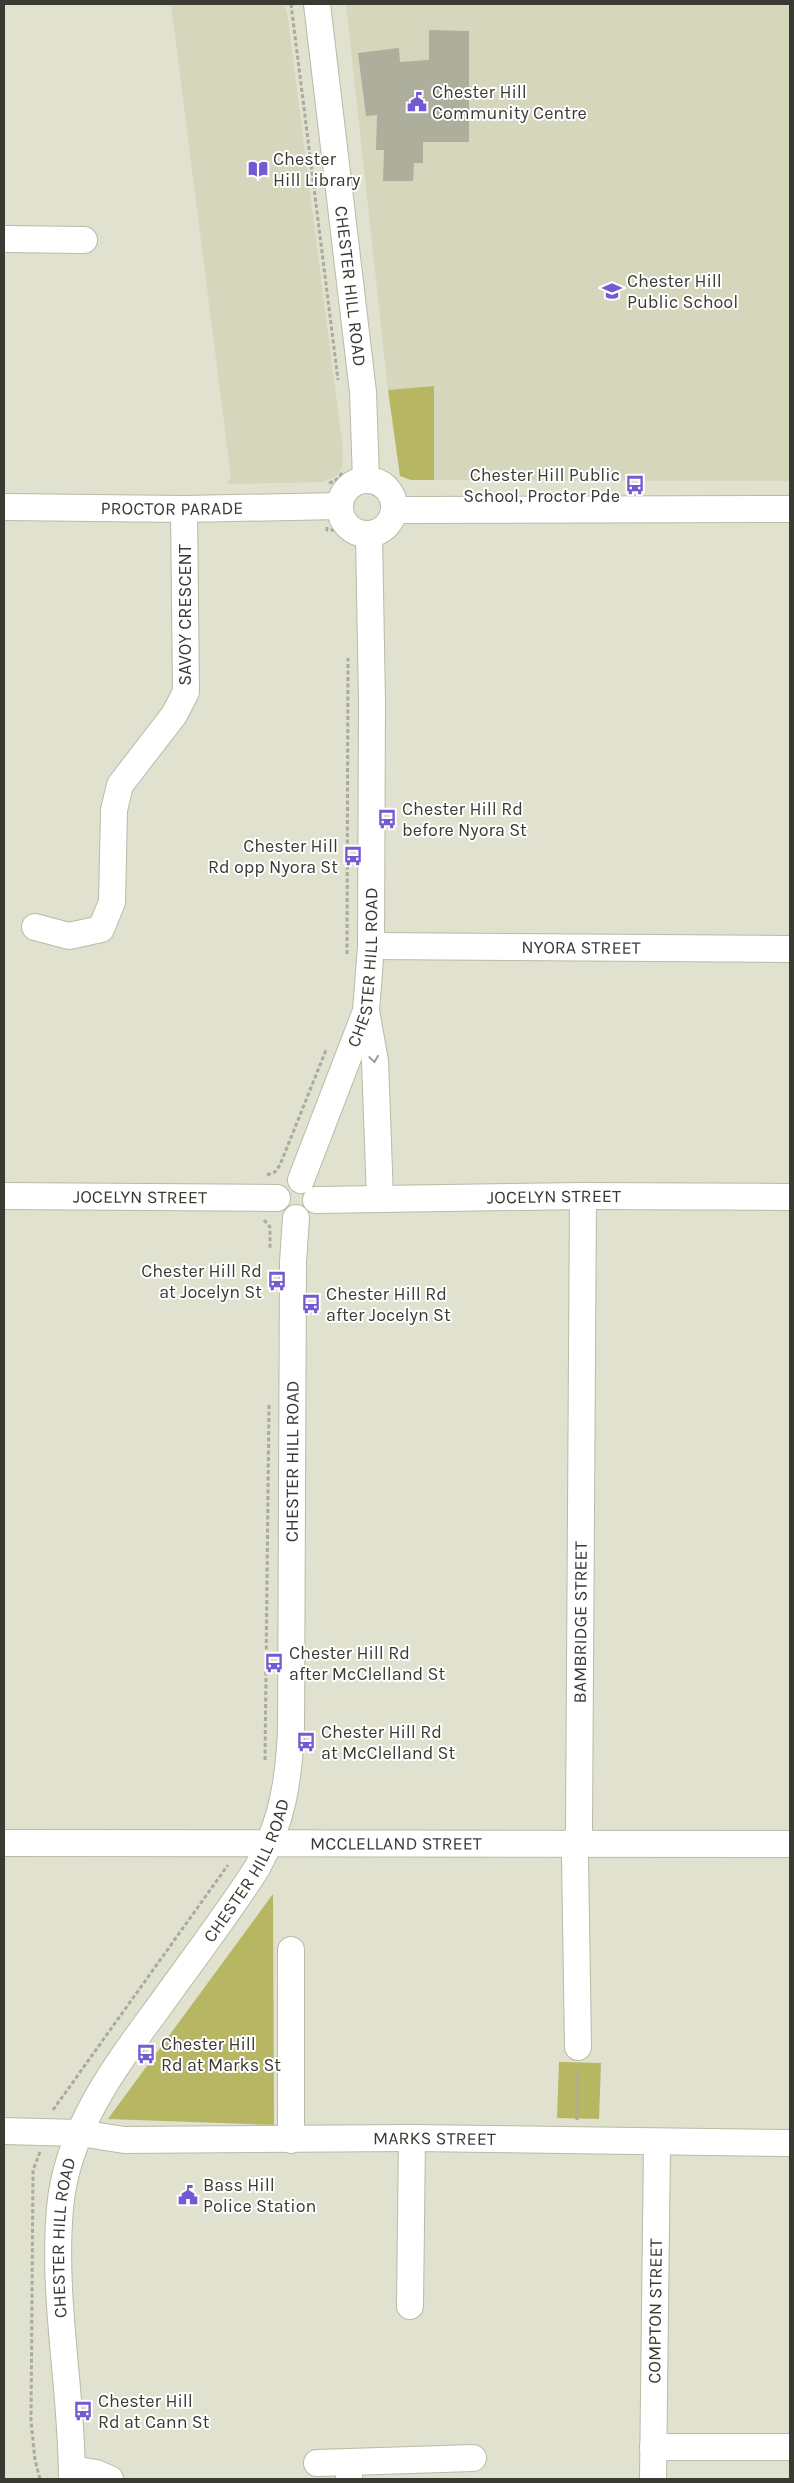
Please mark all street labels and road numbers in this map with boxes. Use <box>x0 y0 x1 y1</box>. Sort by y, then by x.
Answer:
street label: CHESTER HILL ROAD <box>330 204 371 368</box>
street label: PROCTOR PARADE <box>101 497 244 520</box>
street label: SAVOY CRESCENT <box>174 544 196 686</box>
street label: CHESTER HILL ROAD <box>342 887 382 1050</box>
street label: NYORA STREET <box>521 936 641 959</box>
street label: JOCELYN STREET <box>487 1185 621 1208</box>
street label: JOCELYN STREET <box>73 1186 207 1208</box>
street label: CHESTER HILL ROAD <box>281 1380 303 1542</box>
street label: BAMBRIDGE STREET <box>569 1541 592 1703</box>
street label: CHESTER HILL ROAD <box>198 1796 294 1947</box>
street label: MCCLELLAND STREET <box>310 1832 482 1855</box>
street label: MARKS STREET <box>373 2127 496 2150</box>
street label: CHESTER HILL ROAD <box>47 2155 81 2319</box>
street label: COMPTON STREET <box>643 2238 667 2384</box>

